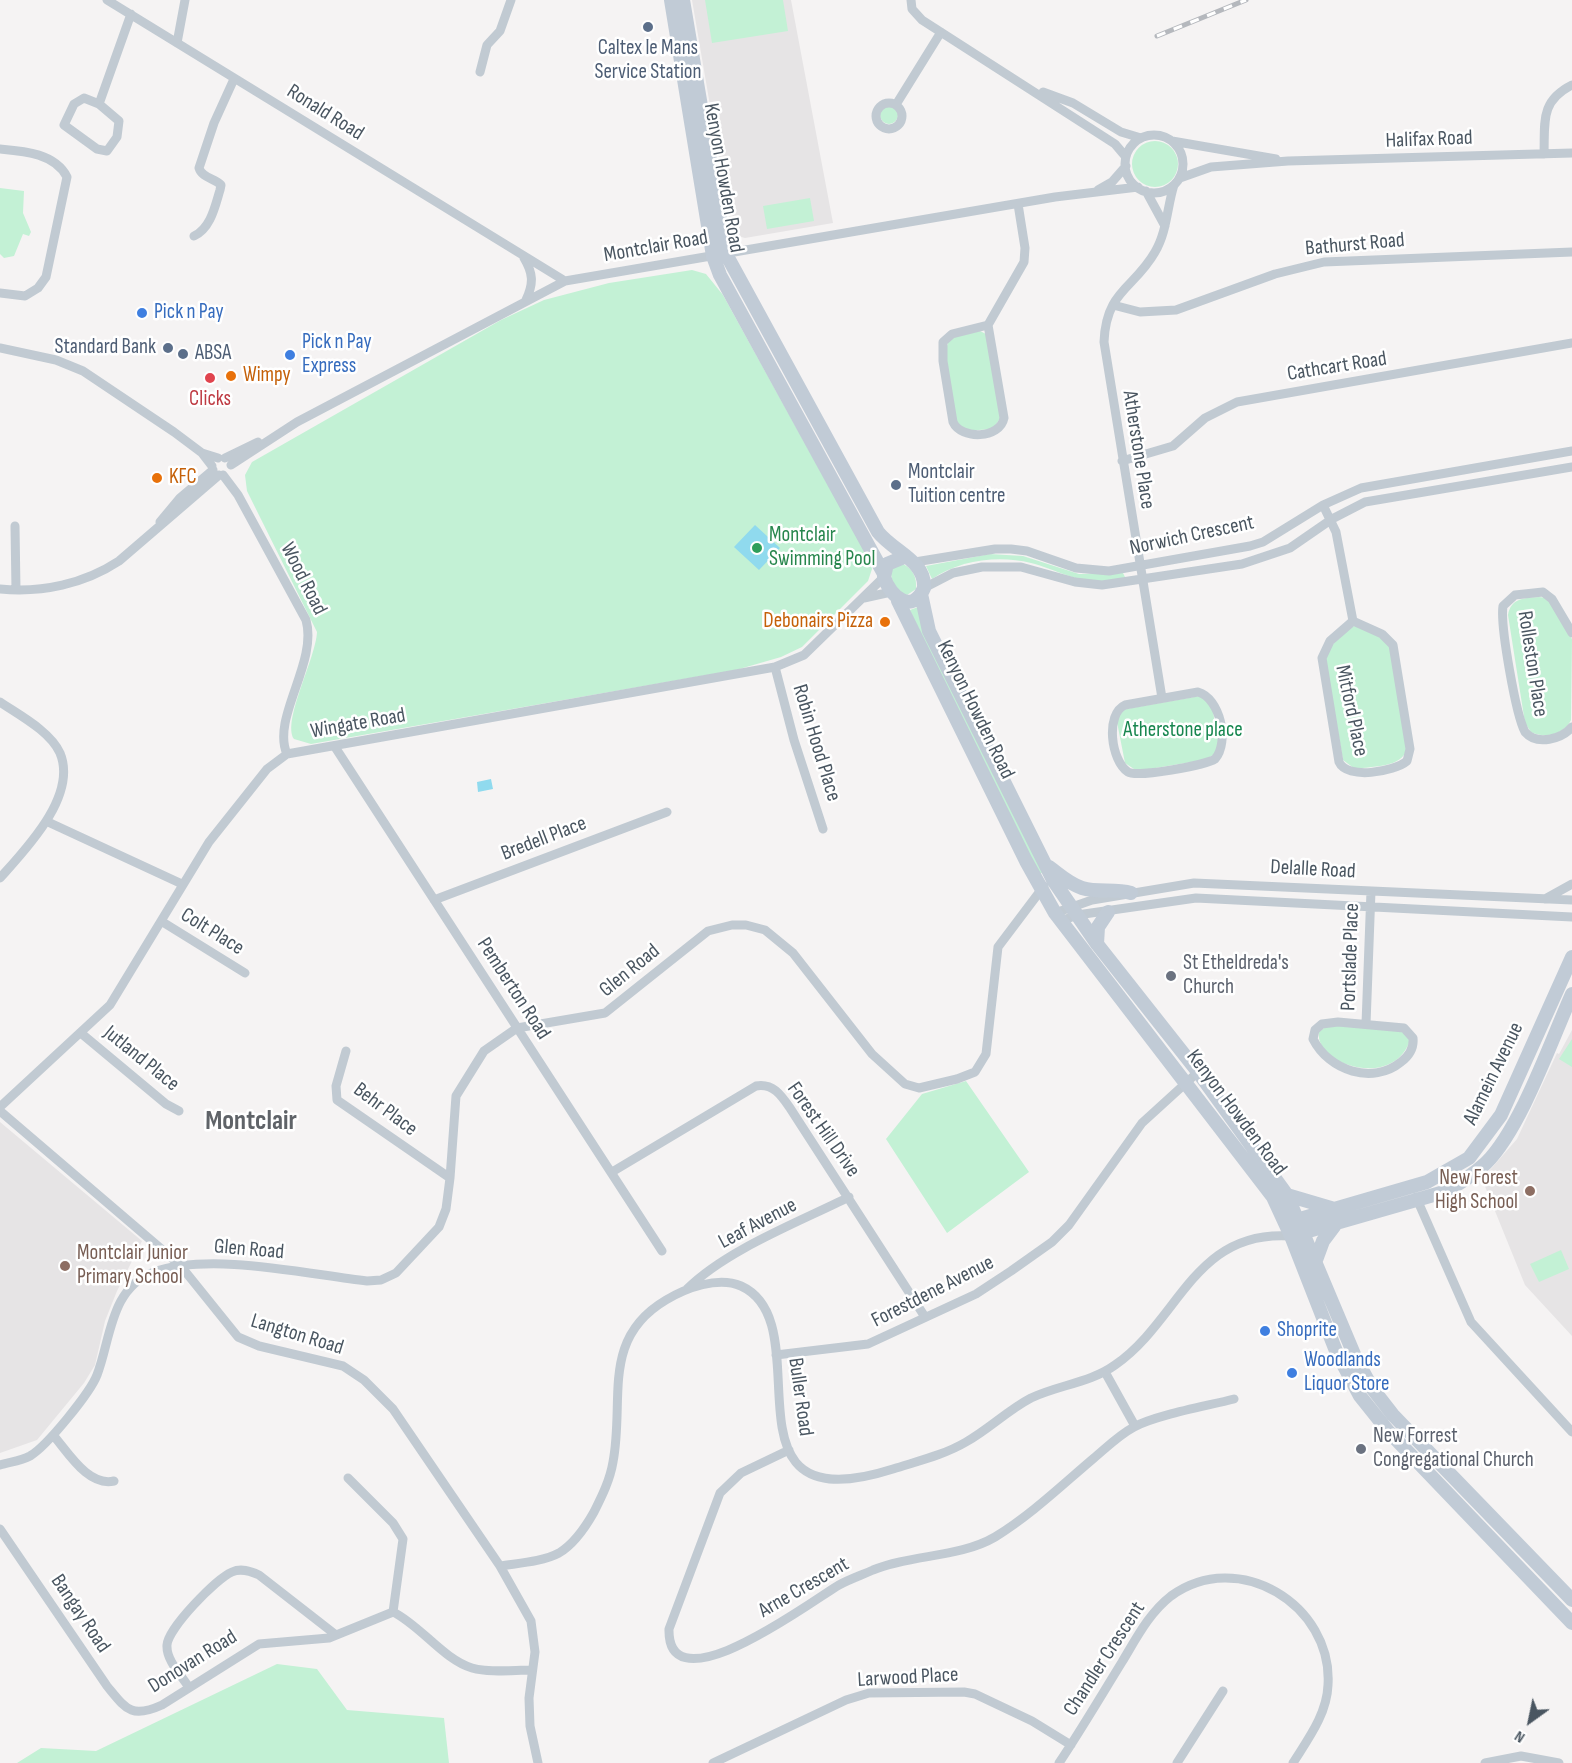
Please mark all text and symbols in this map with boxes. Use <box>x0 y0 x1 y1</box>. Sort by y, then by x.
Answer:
marker: Caltex le Mans Service Station <box>641 20 655 34</box>
place label: Caltex le Mans Service Station <box>594 36 702 86</box>
street label: Ronald Road <box>282 79 368 147</box>
street label: Kenyon Howden Road <box>697 101 749 255</box>
street label: Halifax Road <box>1385 126 1473 154</box>
street label: Montclair Road <box>602 225 710 269</box>
street label: Bathurst Road <box>1304 228 1406 262</box>
place label: Pick n Pay <box>154 300 223 326</box>
marker: Pick n Pay <box>135 306 149 320</box>
place label: Pick n Pay Express <box>302 330 371 380</box>
place label: Standard Bank <box>55 335 156 361</box>
marker: Standard Bank <box>161 341 175 355</box>
place label: ABSA <box>195 341 231 367</box>
marker: ABSA <box>176 347 190 361</box>
street label: Cathcart Road <box>1285 347 1389 387</box>
marker: Pick n Pay Express <box>283 348 297 362</box>
place label: Wimpy <box>243 363 291 389</box>
marker: Wimpy <box>224 369 238 383</box>
marker: Clicks <box>203 371 217 385</box>
place label: Clicks <box>189 387 231 413</box>
street label: Atherstone Place <box>1116 389 1160 511</box>
place label: Montclair Tuition centre <box>908 460 1005 510</box>
place label: KFC <box>169 465 197 491</box>
marker: KFC <box>150 471 164 485</box>
marker: Montclair Tuition centre <box>889 478 903 492</box>
street label: Norwich Crescent <box>1128 511 1256 561</box>
place label: Montclair Swimming Pool <box>769 523 875 573</box>
street label: Wood Road <box>274 539 332 619</box>
marker: Montclair Swimming Pool <box>750 541 764 555</box>
place label: Debonairs Pizza <box>763 609 873 635</box>
street label: Rolleston Place <box>1511 609 1553 719</box>
marker: Debonairs Pizza <box>878 615 892 629</box>
street label: Kenyon Howden Road <box>931 637 1019 783</box>
street label: Mitford Place <box>1329 663 1373 759</box>
street label: Robin Hood Place <box>786 681 846 805</box>
street label: Wingate Road <box>309 703 407 745</box>
park label: Atherstone place <box>1123 718 1243 744</box>
street label: Bredell Place <box>498 811 590 867</box>
street label: Delalle Road <box>1270 855 1356 885</box>
street label: Colt Place <box>176 903 248 961</box>
street label: Portslade Place <box>1337 903 1365 1011</box>
street label: Pemberton Road <box>471 933 555 1045</box>
street label: Glen Road <box>595 939 665 1003</box>
place label: St Etheldreda's Church <box>1183 951 1289 1001</box>
marker: St Etheldreda's Church <box>1164 969 1178 983</box>
street label: Alamein Avenue <box>1458 1019 1530 1129</box>
street label: Jutland Place <box>98 1021 184 1097</box>
street label: Kenyon Howden Road <box>1181 1045 1291 1181</box>
street label: Behr Place <box>348 1078 422 1142</box>
street label: Forest Hill Drive <box>781 1078 865 1182</box>
district label: Montclair <box>205 1106 297 1138</box>
place label: New Forest High School <box>1435 1166 1518 1216</box>
marker: New Forest High School <box>1523 1184 1537 1198</box>
street label: Leaf Avenue <box>715 1193 801 1255</box>
street label: Glen Road <box>213 1234 285 1266</box>
place label: Montclair Junior Primary School <box>77 1241 188 1291</box>
street label: Forestdene Avenue <box>868 1250 998 1334</box>
marker: Montclair Junior Primary School <box>58 1259 72 1273</box>
street label: Langton Road <box>248 1309 346 1361</box>
place label: Shoprite <box>1277 1318 1337 1344</box>
marker: Shoprite <box>1258 1324 1272 1338</box>
place label: Woodlands Liquor Store <box>1304 1348 1389 1398</box>
street label: Buller Road <box>782 1356 818 1438</box>
marker: Woodlands Liquor Store <box>1285 1366 1299 1380</box>
place label: New Forrest Congregational Church <box>1373 1424 1534 1474</box>
marker: New Forrest Congregational Church <box>1354 1442 1368 1456</box>
street label: Arne Crescent <box>754 1552 854 1624</box>
street label: Bangay Road <box>45 1570 115 1658</box>
street label: Chandler Crescent <box>1059 1597 1151 1721</box>
street label: Donovan Road <box>144 1625 242 1699</box>
street label: Larwood Place <box>857 1663 959 1693</box>
north arrow <box>1500 1691 1560 1751</box>
text: N <box>1511 1726 1529 1747</box>

